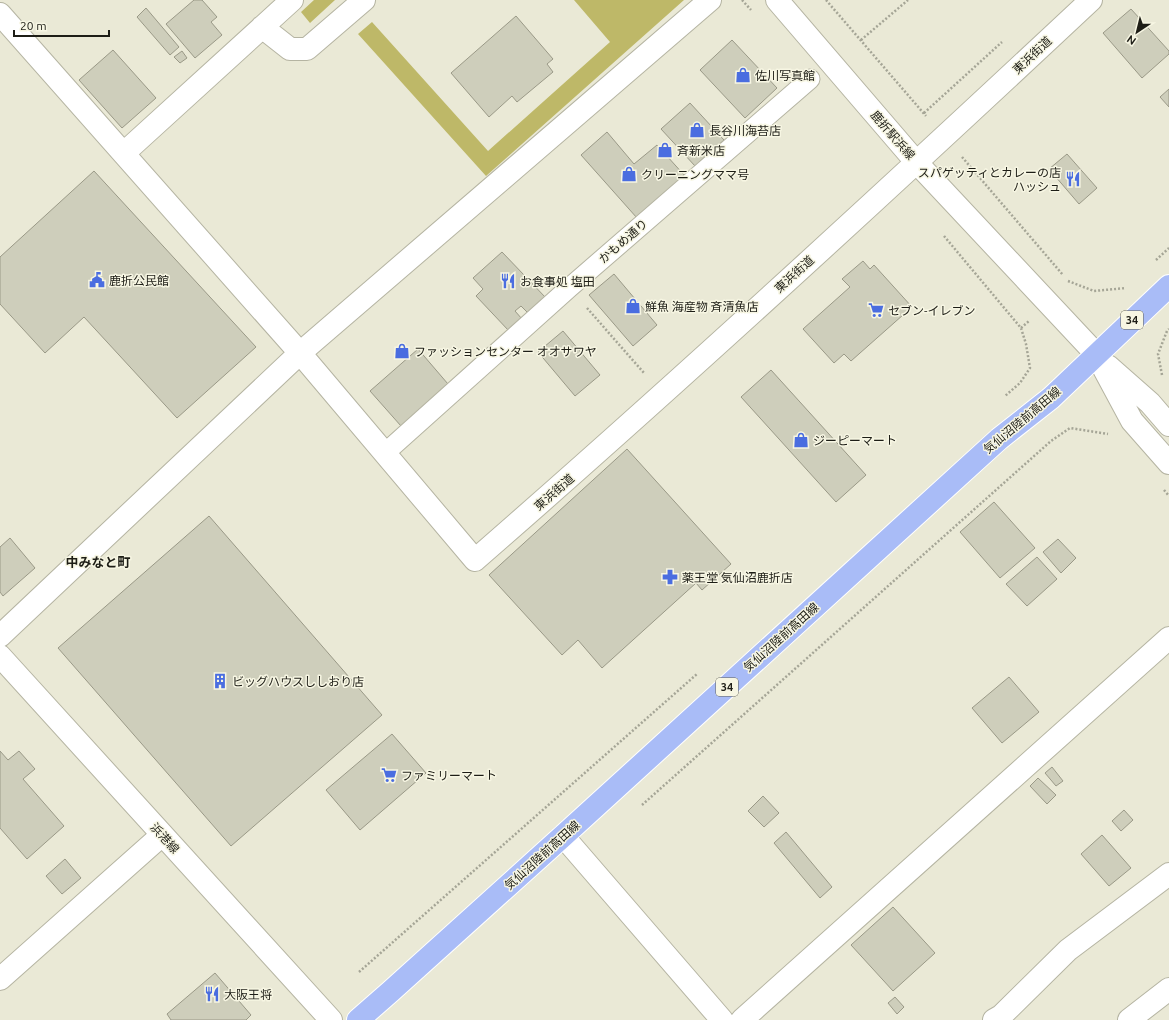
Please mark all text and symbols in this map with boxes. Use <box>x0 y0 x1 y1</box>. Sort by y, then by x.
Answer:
scale bar <box>14 12 109 38</box>
north arrow <box>1117 12 1157 52</box>
text: 20 m <box>20 19 47 32</box>
text: N <box>1124 33 1138 47</box>
street label: 東浜街道 <box>1010 34 1054 76</box>
shop icon: 佐川写真館 <box>734 66 752 84</box>
place label: 佐川写真館 <box>755 69 815 82</box>
street label: 鹿折駅浜線 <box>868 108 918 162</box>
shop icon: 長谷川海苔店 <box>688 121 706 139</box>
place label: 長谷川海苔店 <box>709 124 781 137</box>
shop icon: 斉新米店 <box>656 141 674 159</box>
place label: 斉新米店 <box>677 144 725 157</box>
shop icon: クリーニングママ号 <box>620 165 638 183</box>
place label: スパゲッティとカレーの店 ハッシュ <box>918 166 1061 193</box>
place label: クリーニングママ号 <box>641 168 749 181</box>
restaurant icon: スパゲッティとカレーの店 ハッシュ <box>1064 170 1082 188</box>
street label: かもめ通り <box>596 216 650 266</box>
street label: 東浜街道 <box>772 253 816 295</box>
public building icon: 鹿折公民館 <box>88 271 106 289</box>
restaurant icon: お食事処 塩田 <box>499 272 517 290</box>
place label: 鹿折公民館 <box>109 274 169 287</box>
place label: お食事処 塩田 <box>520 275 595 288</box>
shop icon: 鮮魚 海産物 斉清魚店 <box>624 297 642 315</box>
place label: 鮮魚 海産物 斉清魚店 <box>645 300 759 313</box>
supermarket icon: セブン-イレブン <box>867 301 885 319</box>
place label: セブン-イレブン <box>888 304 975 317</box>
road number: 34 <box>1121 311 1143 329</box>
shop icon: ファッションセンター オオサワヤ <box>393 342 411 360</box>
place label: ファッションセンター オオサワヤ <box>414 345 597 358</box>
street label: 気仙沼陸前高田線 <box>981 384 1063 456</box>
shop icon: ジーピーマート <box>792 431 810 449</box>
place label: ジーピーマート <box>813 434 897 447</box>
street label: 東浜街道 <box>532 471 576 513</box>
district label: 中みなと町 <box>65 555 131 569</box>
pharmacy icon: 薬王堂 気仙沼鹿折店 <box>661 568 679 586</box>
place label: 薬王堂 気仙沼鹿折店 <box>682 571 793 584</box>
street label: 気仙沼陸前高田線 <box>741 600 821 674</box>
building icon: ビッグハウスししおり店 <box>211 672 229 690</box>
place label: ビッグハウスししおり店 <box>232 675 364 688</box>
road number: 34 <box>716 678 738 696</box>
supermarket icon: ファミリーマート <box>380 766 398 784</box>
place label: ファミリーマート <box>401 769 497 782</box>
street label: 気仙沼陸前高田線 <box>502 818 582 892</box>
street label: 浜港線 <box>148 820 182 856</box>
restaurant icon: 大阪王将 <box>203 985 221 1003</box>
place label: 大阪王将 <box>224 988 272 1001</box>

